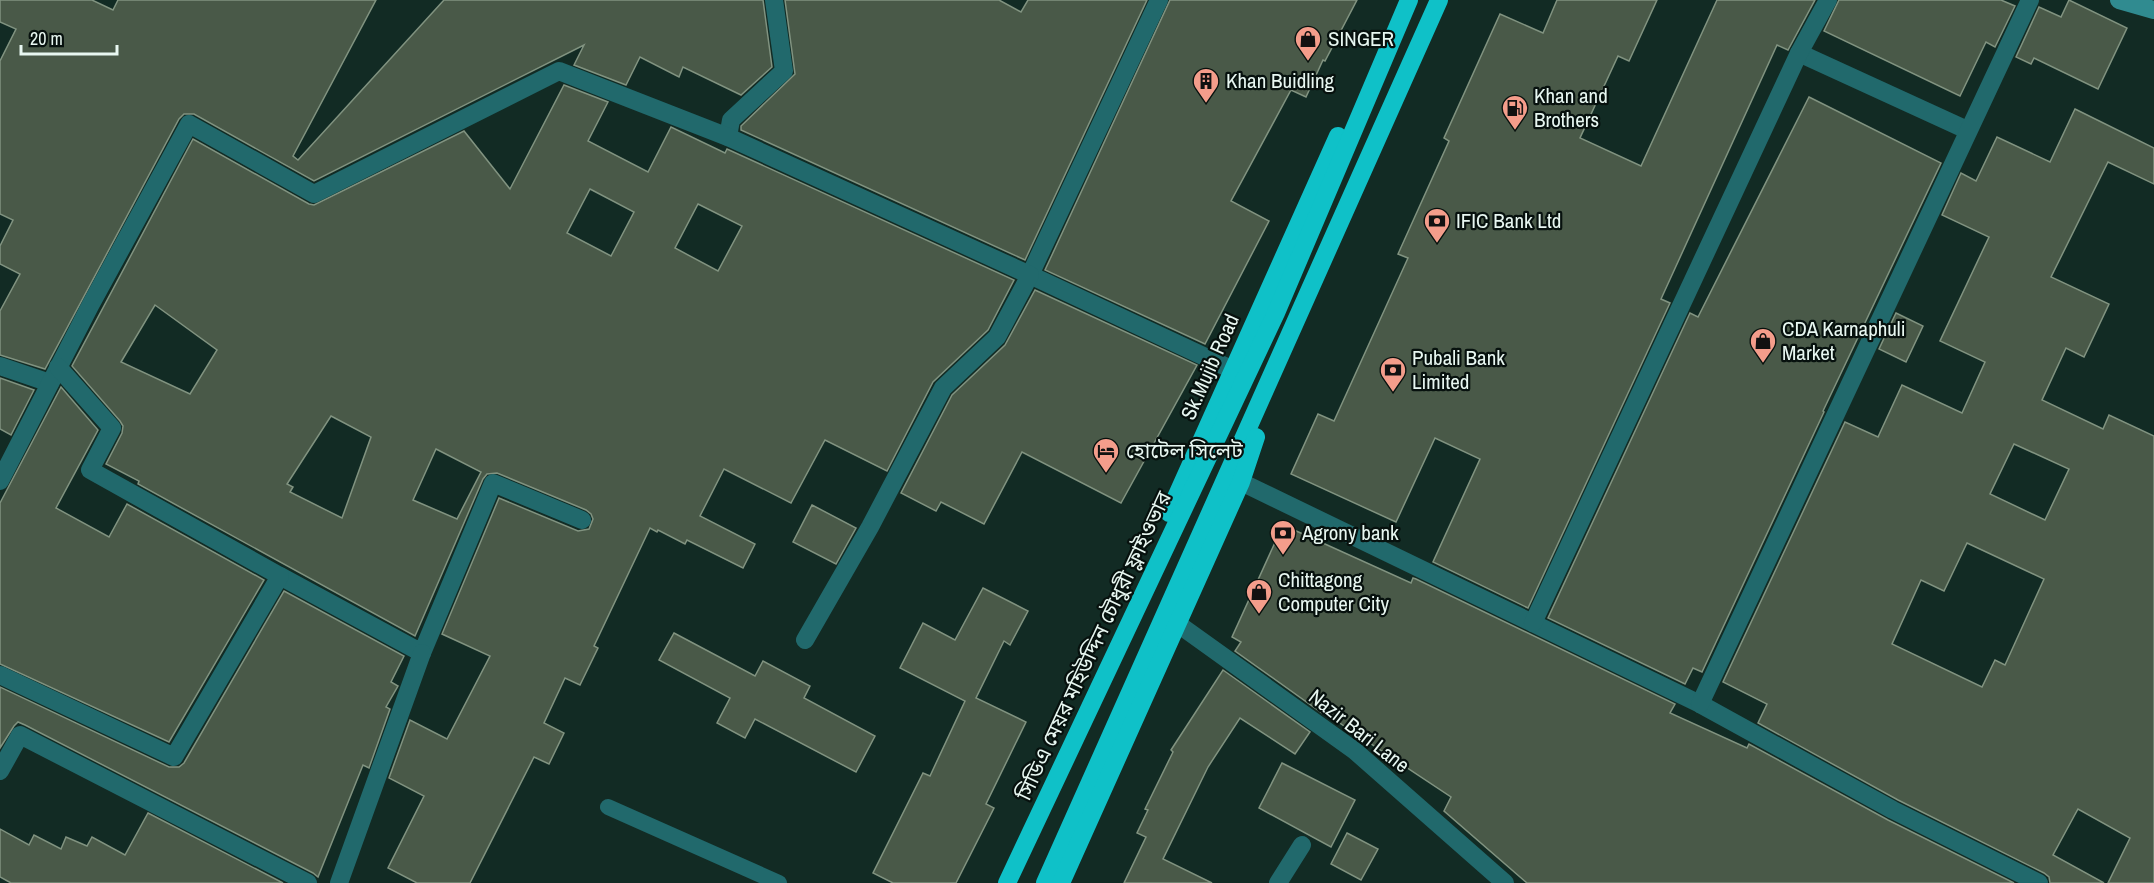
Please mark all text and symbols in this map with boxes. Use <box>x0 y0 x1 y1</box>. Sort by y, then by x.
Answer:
scale bar <box>21 18 117 56</box>
shop icon: SINGER <box>1293 24 1323 62</box>
place label: SINGER <box>1328 24 1394 53</box>
text: 20 m <box>30 26 63 51</box>
building icon: Khan Buidling <box>1191 66 1221 104</box>
place label: Khan Buidling <box>1226 66 1335 95</box>
place label: Khan and Brothers <box>1534 81 1608 134</box>
fuel station icon: Khan and Brothers <box>1500 93 1530 131</box>
bank icon: IFIC Bank Ltd <box>1422 206 1452 244</box>
place label: IFIC Bank Ltd <box>1456 206 1561 235</box>
street label: Sk.Mujib Road <box>1173 309 1246 424</box>
place label: CDA Karnaphuli Market <box>1782 314 1905 367</box>
shop icon: CDA Karnaphuli Market <box>1748 326 1778 364</box>
place label: Pubali Bank Limited <box>1412 343 1505 396</box>
bank icon: Pubali Bank Limited <box>1378 355 1408 393</box>
hotel icon: হোটেল সিলেট <box>1091 436 1121 474</box>
place label: হোটেল সিলেট <box>1126 436 1243 465</box>
street label: সিডিএ মেয়র মহিউদ্দিন চৌধুরী ফ্লাইওভার <box>1009 486 1178 806</box>
bank icon: Agrony bank <box>1268 518 1298 556</box>
place label: Agrony bank <box>1301 518 1399 547</box>
place label: Chittagong Computer City <box>1278 565 1389 618</box>
shop icon: Chittagong Computer City <box>1244 577 1274 615</box>
street label: Nazir Bari Lane <box>1303 682 1416 779</box>

